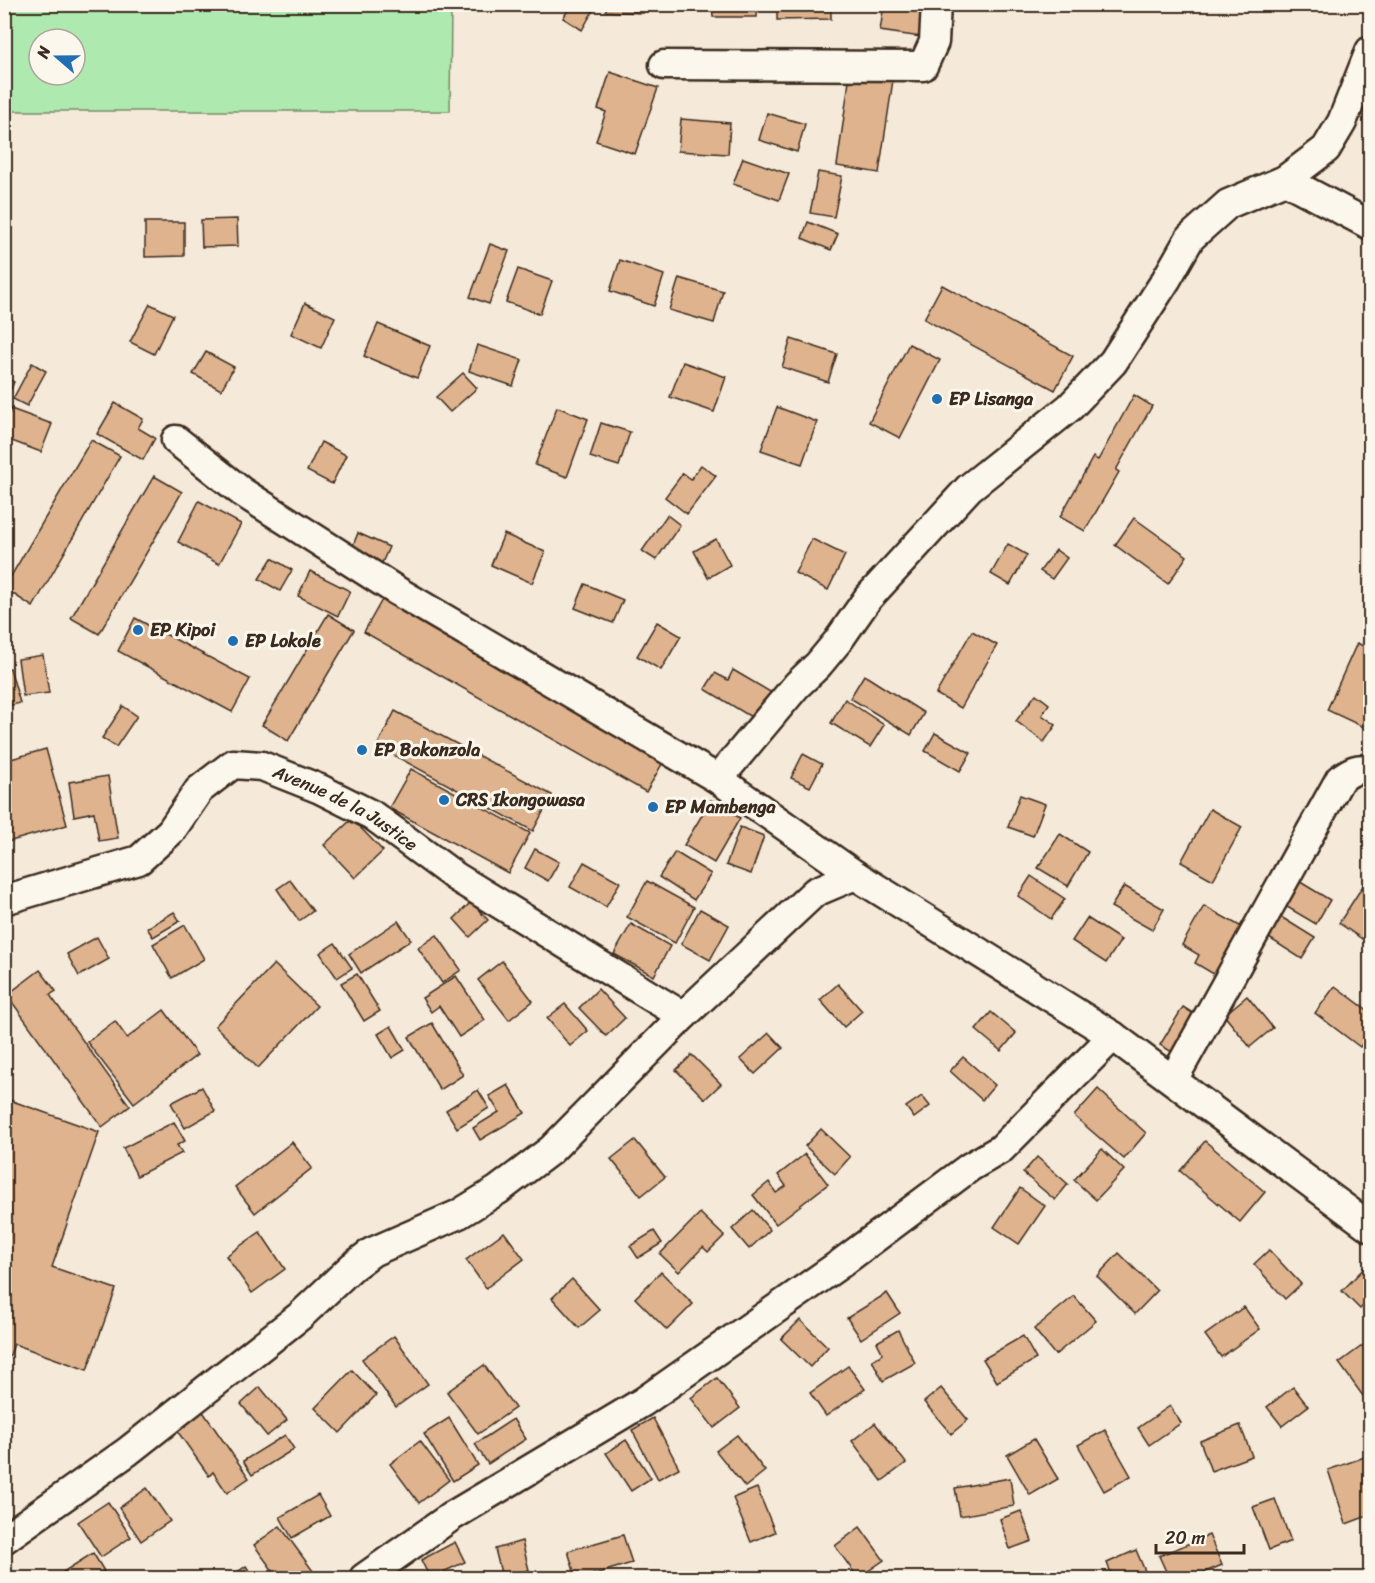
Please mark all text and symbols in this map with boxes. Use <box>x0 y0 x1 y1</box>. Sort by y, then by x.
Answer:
north arrow <box>27 27 87 87</box>
text: N <box>28 41 59 63</box>
place label: EP Lisanga <box>949 383 1034 415</box>
marker: EP Lisanga <box>930 392 944 406</box>
place label: EP Kipoi <box>150 614 216 646</box>
marker: EP Kipoi <box>131 623 145 637</box>
place label: EP Lokole <box>245 625 321 657</box>
marker: EP Lokole <box>226 634 240 648</box>
place label: EP Bokonzola <box>374 734 480 766</box>
marker: EP Bokonzola <box>355 743 369 757</box>
street label: Avenue de la Justice <box>267 755 425 860</box>
place label: CRS Ikongowasa <box>455 784 585 816</box>
place label: EP Mambenga <box>665 791 777 823</box>
marker: CRS Ikongowasa <box>437 793 451 807</box>
marker: EP Mambenga <box>646 800 660 814</box>
scale bar <box>1156 1517 1244 1555</box>
text: 20 m <box>1165 1522 1205 1554</box>

